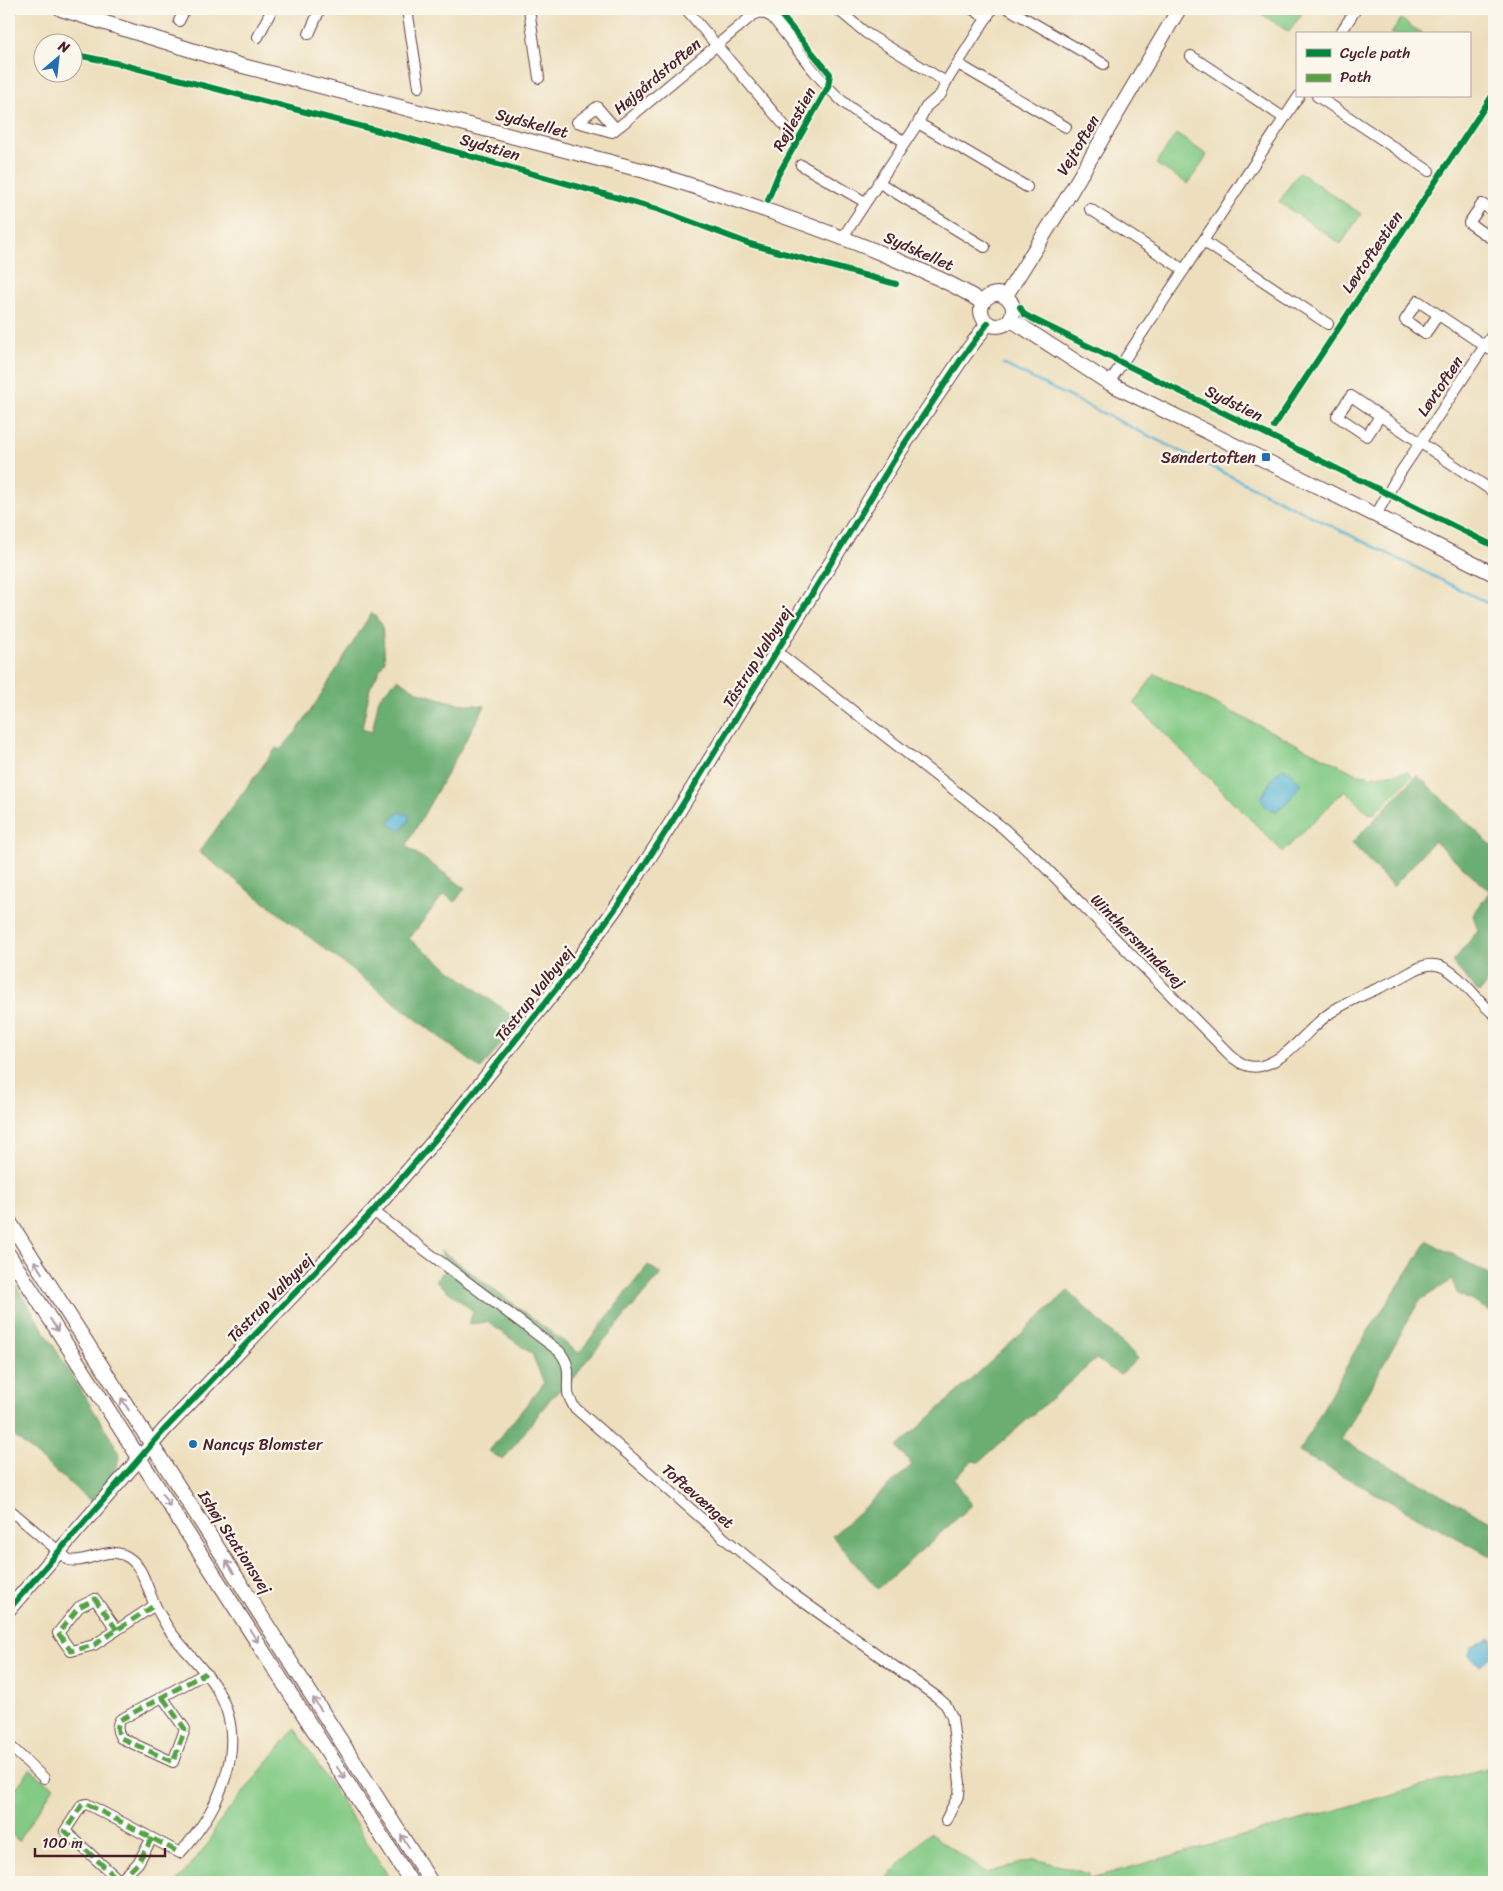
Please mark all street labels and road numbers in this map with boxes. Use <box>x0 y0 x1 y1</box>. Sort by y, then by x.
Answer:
street label: Højgårdstoften <box>606 30 708 122</box>
street label: Røjlestien <box>764 81 824 157</box>
street label: Sydskellet <box>492 99 572 147</box>
street label: Vejtoften <box>1048 109 1108 181</box>
street label: Sydstien <box>456 125 524 170</box>
street label: Løvtoftestien <box>1334 204 1411 299</box>
street label: Sydskellet <box>879 223 959 279</box>
street label: Løvtoften <box>1409 349 1471 422</box>
street label: Sydstien <box>1200 376 1268 430</box>
street label: Tåstrup Valbyvej <box>714 599 801 714</box>
street label: Winthersmindevej <box>1083 886 1193 996</box>
street label: Tåstrup Valbyvej <box>487 939 582 1048</box>
street label: Tåstrup Valbyvej <box>220 1246 321 1350</box>
street label: Toftevænget <box>655 1456 741 1536</box>
street label: Ishøj Stationsvej <box>190 1483 281 1601</box>

